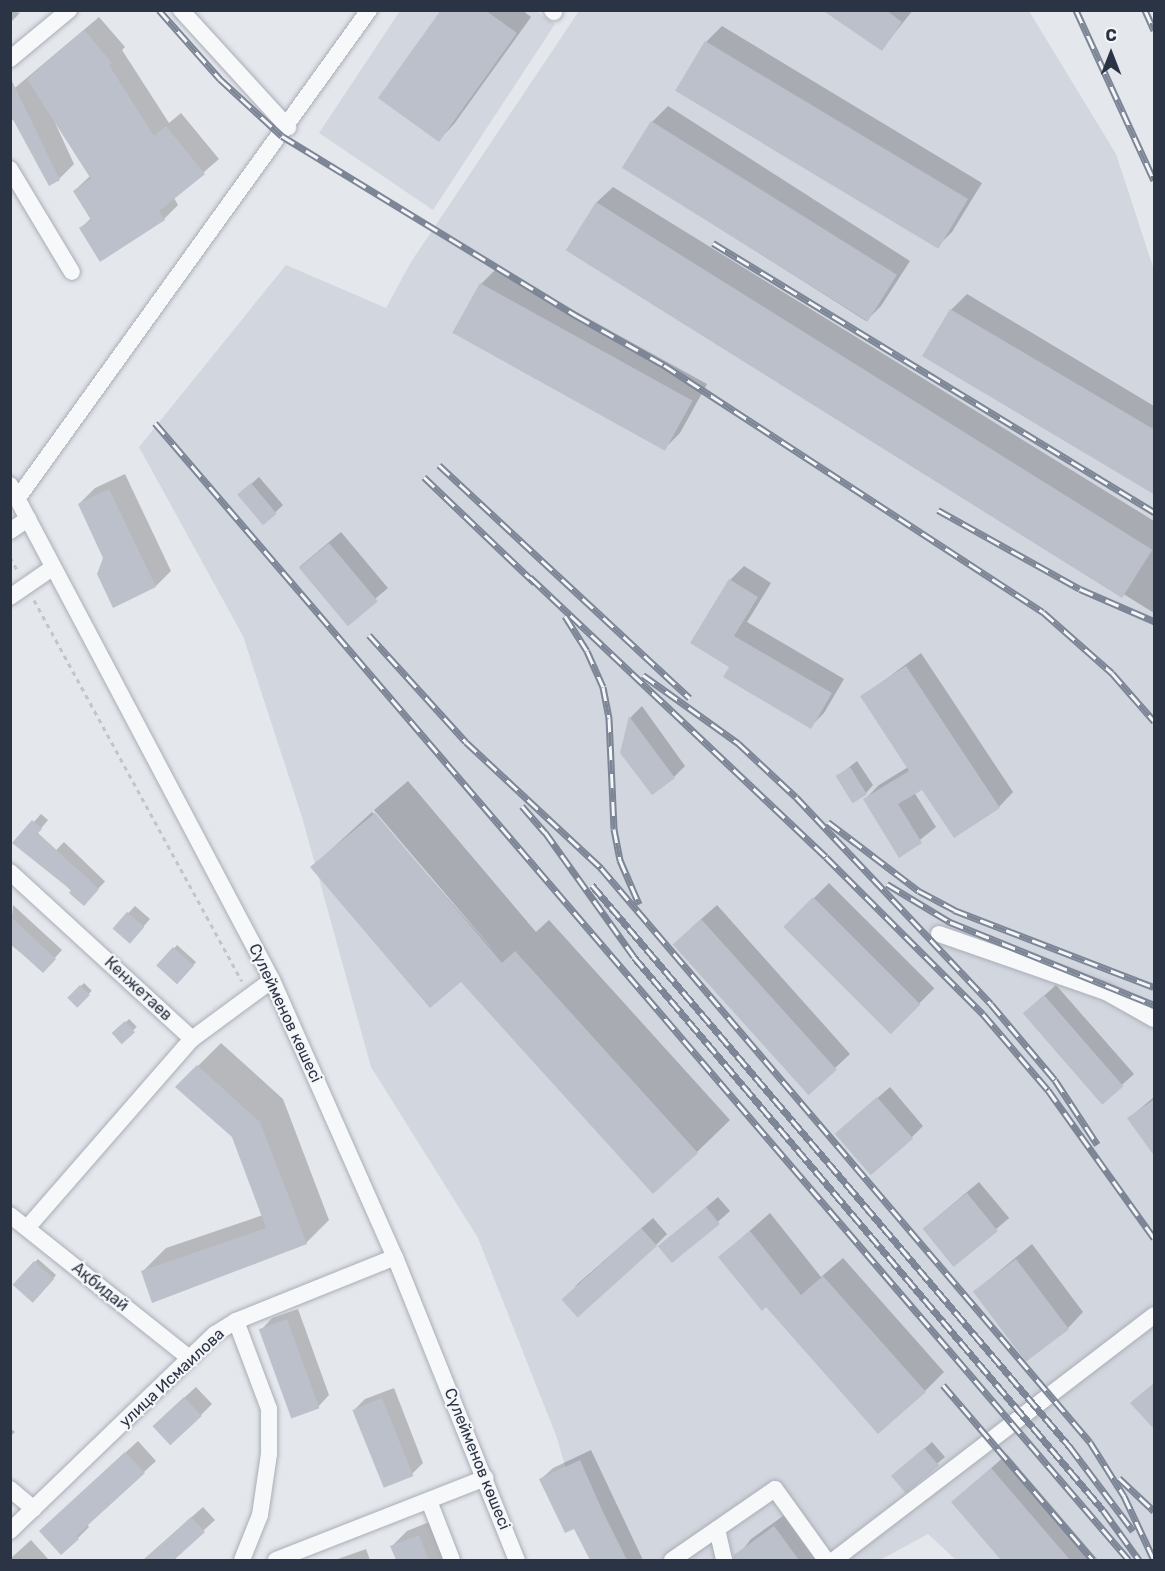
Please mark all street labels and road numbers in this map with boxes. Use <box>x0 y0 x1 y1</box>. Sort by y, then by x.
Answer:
street label: Сүлейменов көшесі <box>244 941 326 1085</box>
street label: Кенжетаев <box>100 953 176 1025</box>
street label: Ақбидай <box>68 1258 132 1316</box>
street label: улица Исмаилова <box>116 1324 228 1432</box>
street label: Сүлейменов көшесі <box>440 1385 514 1533</box>

